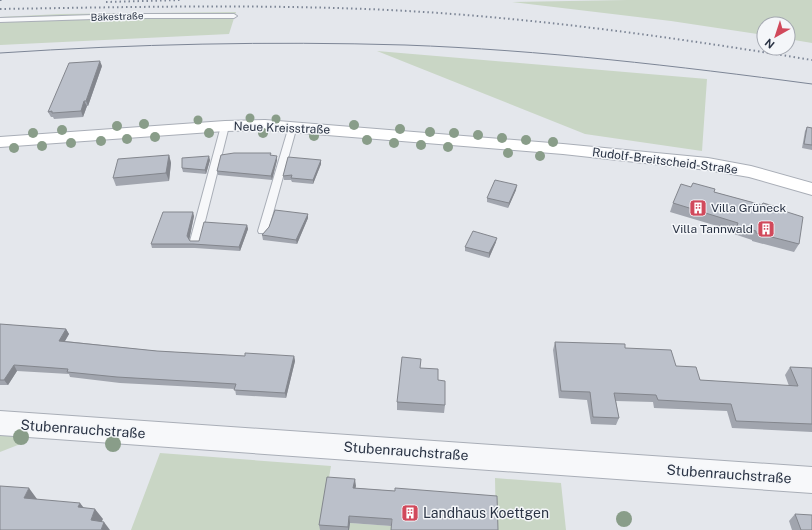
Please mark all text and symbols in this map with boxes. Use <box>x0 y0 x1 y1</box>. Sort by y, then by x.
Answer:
street label: Bäkestraße <box>90 9 144 23</box>
north arrow <box>756 16 796 56</box>
text: N <box>763 36 777 51</box>
street label: Neue Kreisstraße <box>234 119 331 137</box>
street label: Rudolf-Breitscheid-Straße <box>591 145 739 177</box>
building icon: Villa Grüneck <box>688 198 708 218</box>
place label: Villa Grüneck <box>711 201 786 215</box>
building icon: Villa Tannwald <box>756 219 776 239</box>
place label: Villa Tannwald <box>672 222 753 236</box>
street label: Stubenrauchstraße <box>20 417 146 441</box>
street label: Stubenrauchstraße <box>343 439 469 463</box>
street label: Stubenrauchstraße <box>666 462 792 486</box>
building icon: Landhaus Koettgen <box>400 503 420 523</box>
place label: Landhaus Koettgen <box>423 505 549 521</box>

